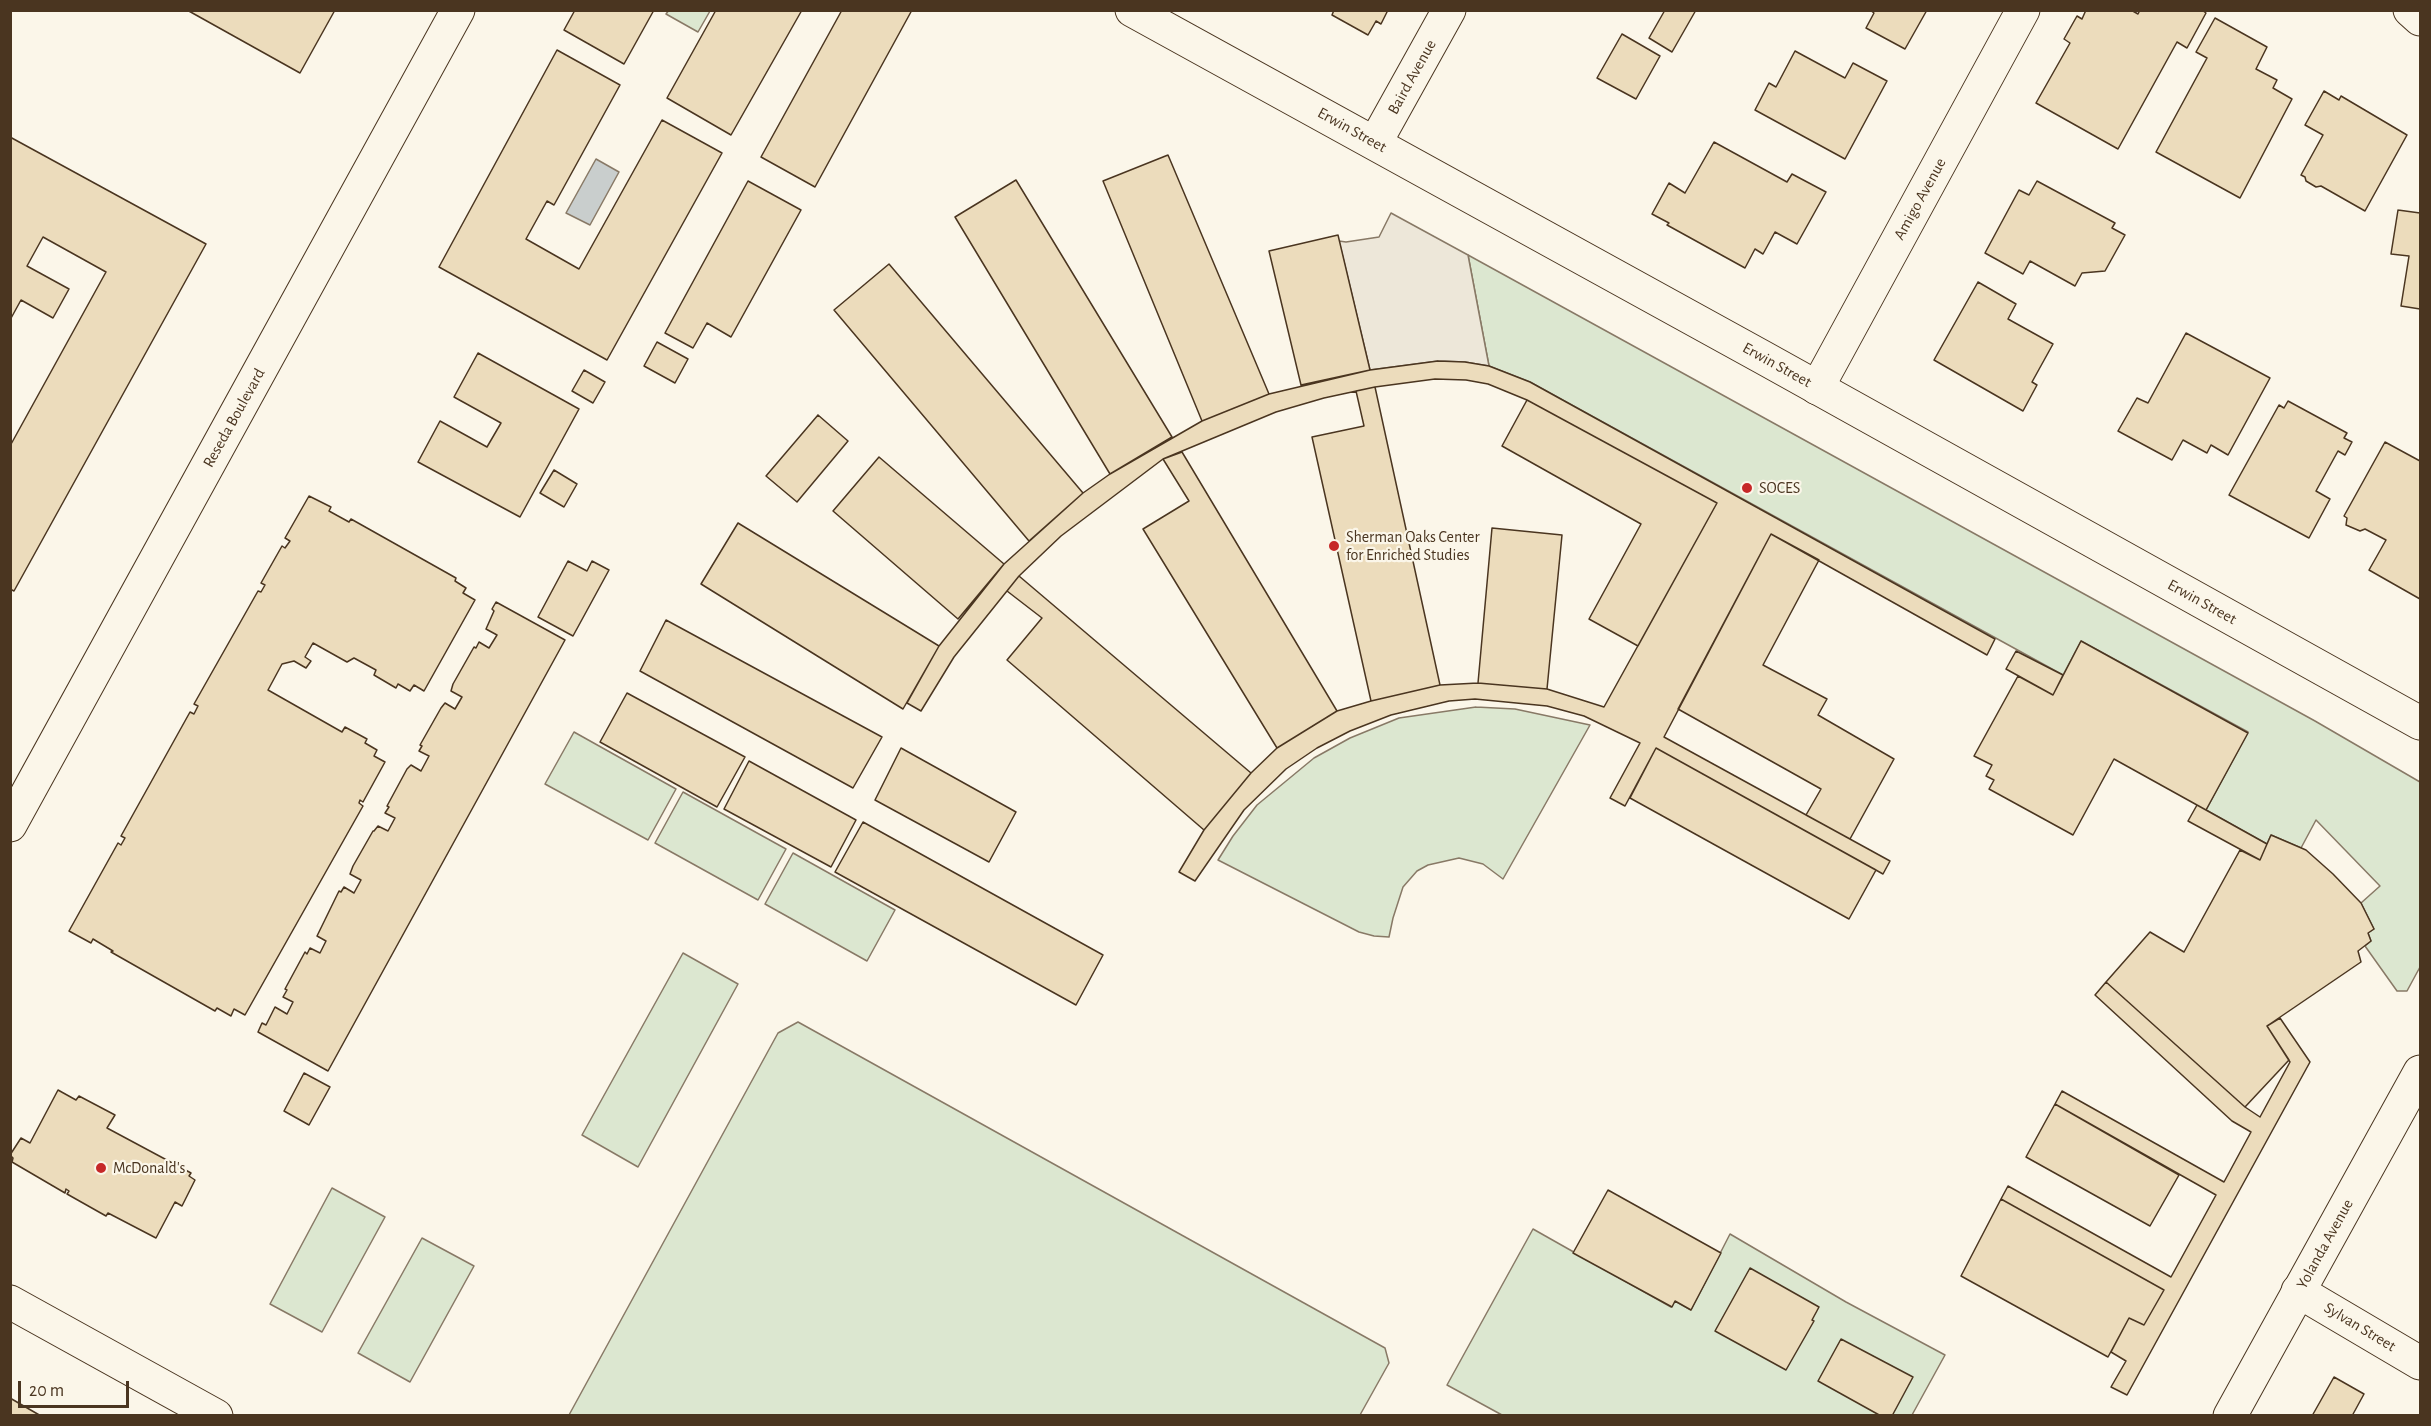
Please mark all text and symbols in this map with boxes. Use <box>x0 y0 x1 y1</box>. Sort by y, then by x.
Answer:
street label: Baird Avenue <box>1384 36 1440 118</box>
street label: Erwin Street <box>1314 103 1390 157</box>
street label: Amigo Avenue <box>1890 155 1950 243</box>
street label: Erwin Street <box>1739 338 1815 392</box>
street label: Reseda Boulevard <box>199 365 269 471</box>
place label: SOCES <box>1759 478 1800 498</box>
marker: SOCES <box>1740 481 1754 495</box>
place label: Sherman Oaks Center for Enriched Studies <box>1346 527 1480 565</box>
marker: Sherman Oaks Center for Enriched Studies <box>1327 539 1341 553</box>
street label: Erwin Street <box>2164 575 2240 629</box>
place label: McDonald's <box>113 1158 185 1178</box>
marker: McDonald's <box>94 1161 108 1175</box>
street label: Yolanda Avenue <box>2292 1196 2358 1292</box>
street label: Sylvan Street <box>2321 1298 2399 1356</box>
scale bar <box>21 1369 132 1407</box>
text: 20 m <box>29 1382 64 1400</box>

